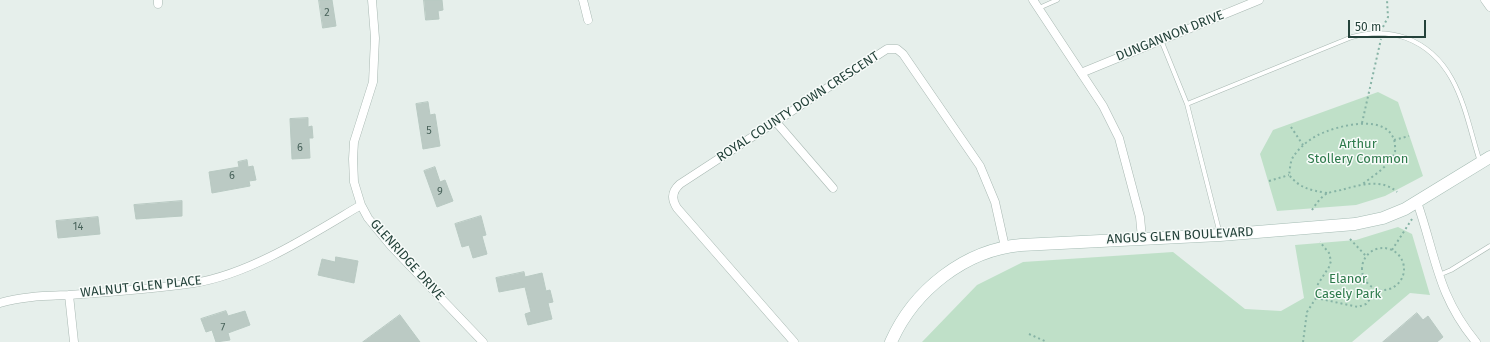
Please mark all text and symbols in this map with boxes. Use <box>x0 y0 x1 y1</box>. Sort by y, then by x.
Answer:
house number: 2 <box>324 6 330 20</box>
street label: DUNGANNON DRIVE <box>1114 7 1226 65</box>
scale bar <box>1350 12 1428 38</box>
text: 50 m <box>1355 20 1381 34</box>
street label: ROYAL COUNTY DOWN CRESCENT <box>714 49 882 165</box>
house number: 5 <box>426 124 432 138</box>
park label: Arthur Stollery Common <box>1308 136 1408 167</box>
house number: 6 <box>297 141 303 155</box>
house number: 6 <box>229 169 235 183</box>
house number: 9 <box>437 185 443 199</box>
street label: GLENRIDGE DRIVE <box>367 216 447 304</box>
house number: 14 <box>73 220 83 234</box>
street label: ANGUS GLEN BOULEVARD <box>1106 224 1254 248</box>
park label: Elanor Casely Park <box>1315 271 1381 302</box>
street label: WALNUT GLEN PLACE <box>80 273 202 301</box>
house number: 7 <box>221 321 225 335</box>

